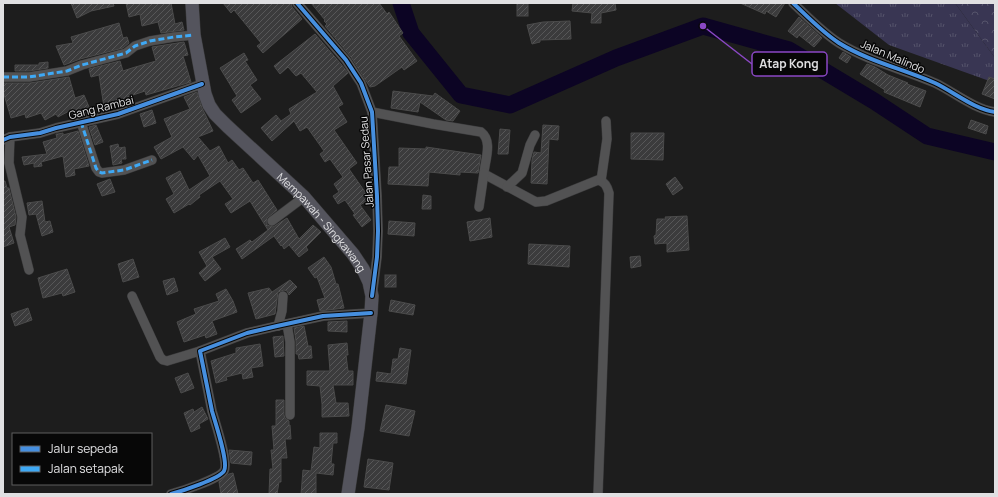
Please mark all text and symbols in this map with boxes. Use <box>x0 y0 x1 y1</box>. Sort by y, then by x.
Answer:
street label: Jalan Malindo <box>858 36 928 77</box>
callout: Atap Kong <box>752 52 827 76</box>
text: Atap Kong <box>759 55 819 72</box>
street label: Gang Rambai <box>67 92 135 122</box>
street label: Jalan Pasar Sedau <box>355 116 377 208</box>
street label: Mempawah - Singkawang <box>274 169 370 274</box>
legend <box>12 433 152 485</box>
text: Jalur sepeda <box>48 440 118 457</box>
text: Jalan setapak <box>48 460 125 477</box>

